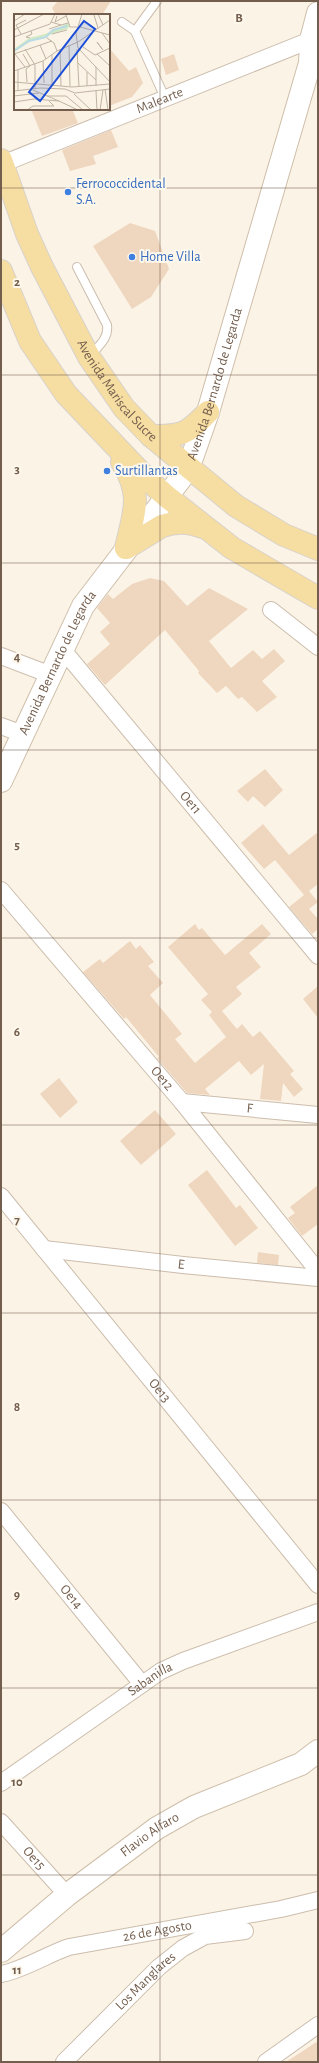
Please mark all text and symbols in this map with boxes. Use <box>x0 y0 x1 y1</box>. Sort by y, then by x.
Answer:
text: B <box>235 12 243 25</box>
inset map <box>14 14 110 110</box>
street label: Malearte <box>134 85 185 116</box>
place label: Ferrococcidental S.A. <box>76 177 166 207</box>
marker: Ferrococcidental S.A. <box>63 187 73 197</box>
place label: Home Villa <box>140 250 201 264</box>
marker: Home Villa <box>127 252 137 262</box>
text: 2 <box>14 276 20 289</box>
street label: Avenida Bernardo de Legarda <box>185 306 245 462</box>
street label: Avenida Mariscal Sucre <box>74 337 160 445</box>
text: 3 <box>14 463 20 476</box>
place label: Surtillantas <box>115 464 178 478</box>
marker: Surtillantas <box>102 466 112 476</box>
street label: Avenida Bernardo de Legarda <box>17 588 99 737</box>
text: 4 <box>14 651 21 664</box>
street label: Oe11 <box>177 789 204 817</box>
text: 5 <box>14 839 20 852</box>
text: 6 <box>14 1026 20 1039</box>
street label: Oe12 <box>148 1064 176 1093</box>
street label: F <box>246 1101 254 1116</box>
text: 7 <box>14 1214 20 1227</box>
street label: E <box>177 1257 185 1272</box>
street label: Oe13 <box>146 1376 173 1405</box>
text: 8 <box>14 1401 20 1414</box>
street label: Oe14 <box>57 1582 85 1612</box>
text: 9 <box>14 1589 20 1602</box>
street label: Sabanilla <box>125 1659 175 1699</box>
text: 10 <box>11 1776 23 1789</box>
street label: Flavio Alfaro <box>118 1810 182 1860</box>
street label: Oe15 <box>20 1844 48 1873</box>
street label: 26 de Agosto <box>122 1918 193 1944</box>
street label: Los Manglares <box>113 1950 178 2013</box>
text: 11 <box>12 1964 22 1977</box>

